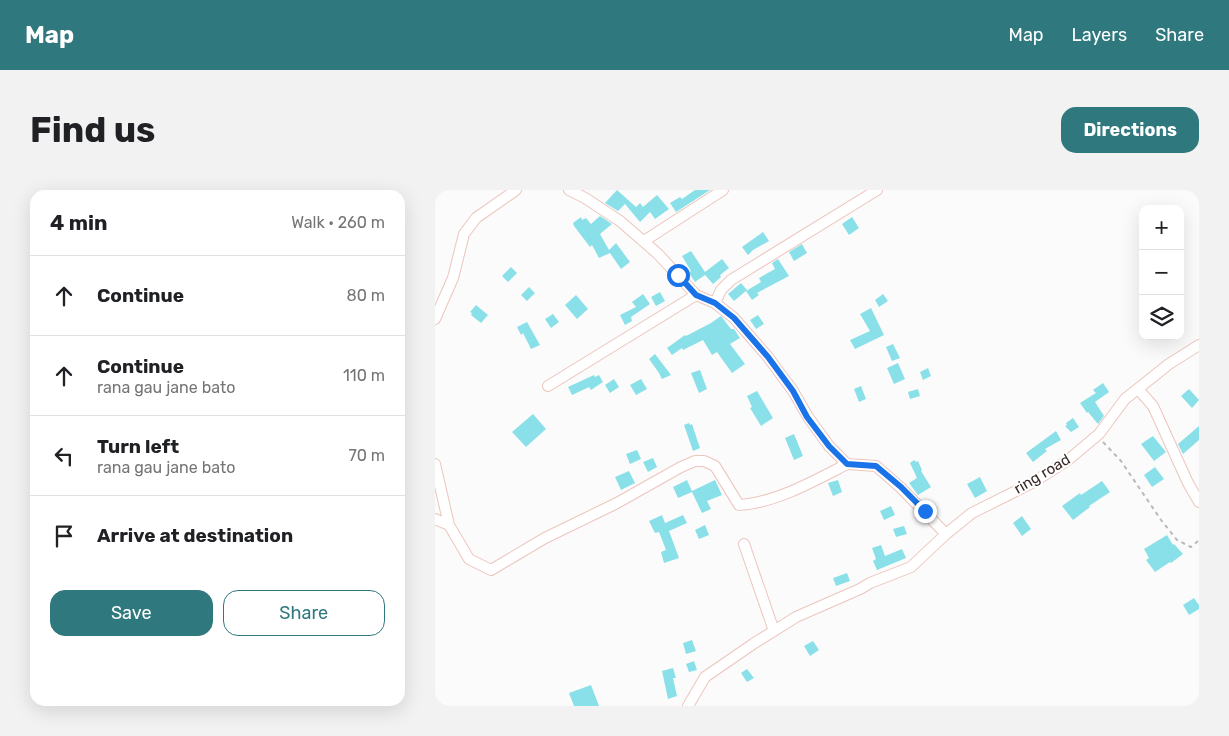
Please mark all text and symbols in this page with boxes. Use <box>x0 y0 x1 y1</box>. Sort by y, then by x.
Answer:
text: Map <box>25 21 74 49</box>
text: Map <box>1009 24 1044 46</box>
text: Layers <box>1072 24 1127 46</box>
text: Share <box>1155 24 1204 46</box>
button: Directions <box>1061 107 1199 153</box>
text: Find us <box>30 109 155 151</box>
map controls <box>1139 205 1184 340</box>
button: + <box>1139 205 1184 250</box>
text: 4 min <box>50 210 108 235</box>
text: Walk · 260 m <box>291 213 385 232</box>
button: − <box>1139 250 1184 295</box>
route start <box>667 264 690 287</box>
icon: ahead <box>50 282 78 310</box>
text: Continue <box>97 284 184 307</box>
text: 80 m <box>347 286 385 305</box>
button: layers <box>1139 295 1184 340</box>
text: Continue <box>97 355 184 378</box>
icon: ahead <box>50 362 78 390</box>
text: 110 m <box>343 366 385 385</box>
text: rana gau jane bato <box>97 378 235 397</box>
text: Turn left <box>97 435 179 458</box>
icon: left <box>50 442 78 470</box>
text: 70 m <box>348 446 385 465</box>
street label: ring road <box>1011 450 1073 498</box>
text: rana gau jane bato <box>97 458 235 477</box>
route end <box>914 500 937 523</box>
icon: arrive <box>50 522 78 550</box>
text: Arrive at destination <box>97 524 293 547</box>
button: Save <box>50 590 213 636</box>
button: Share <box>223 590 385 636</box>

